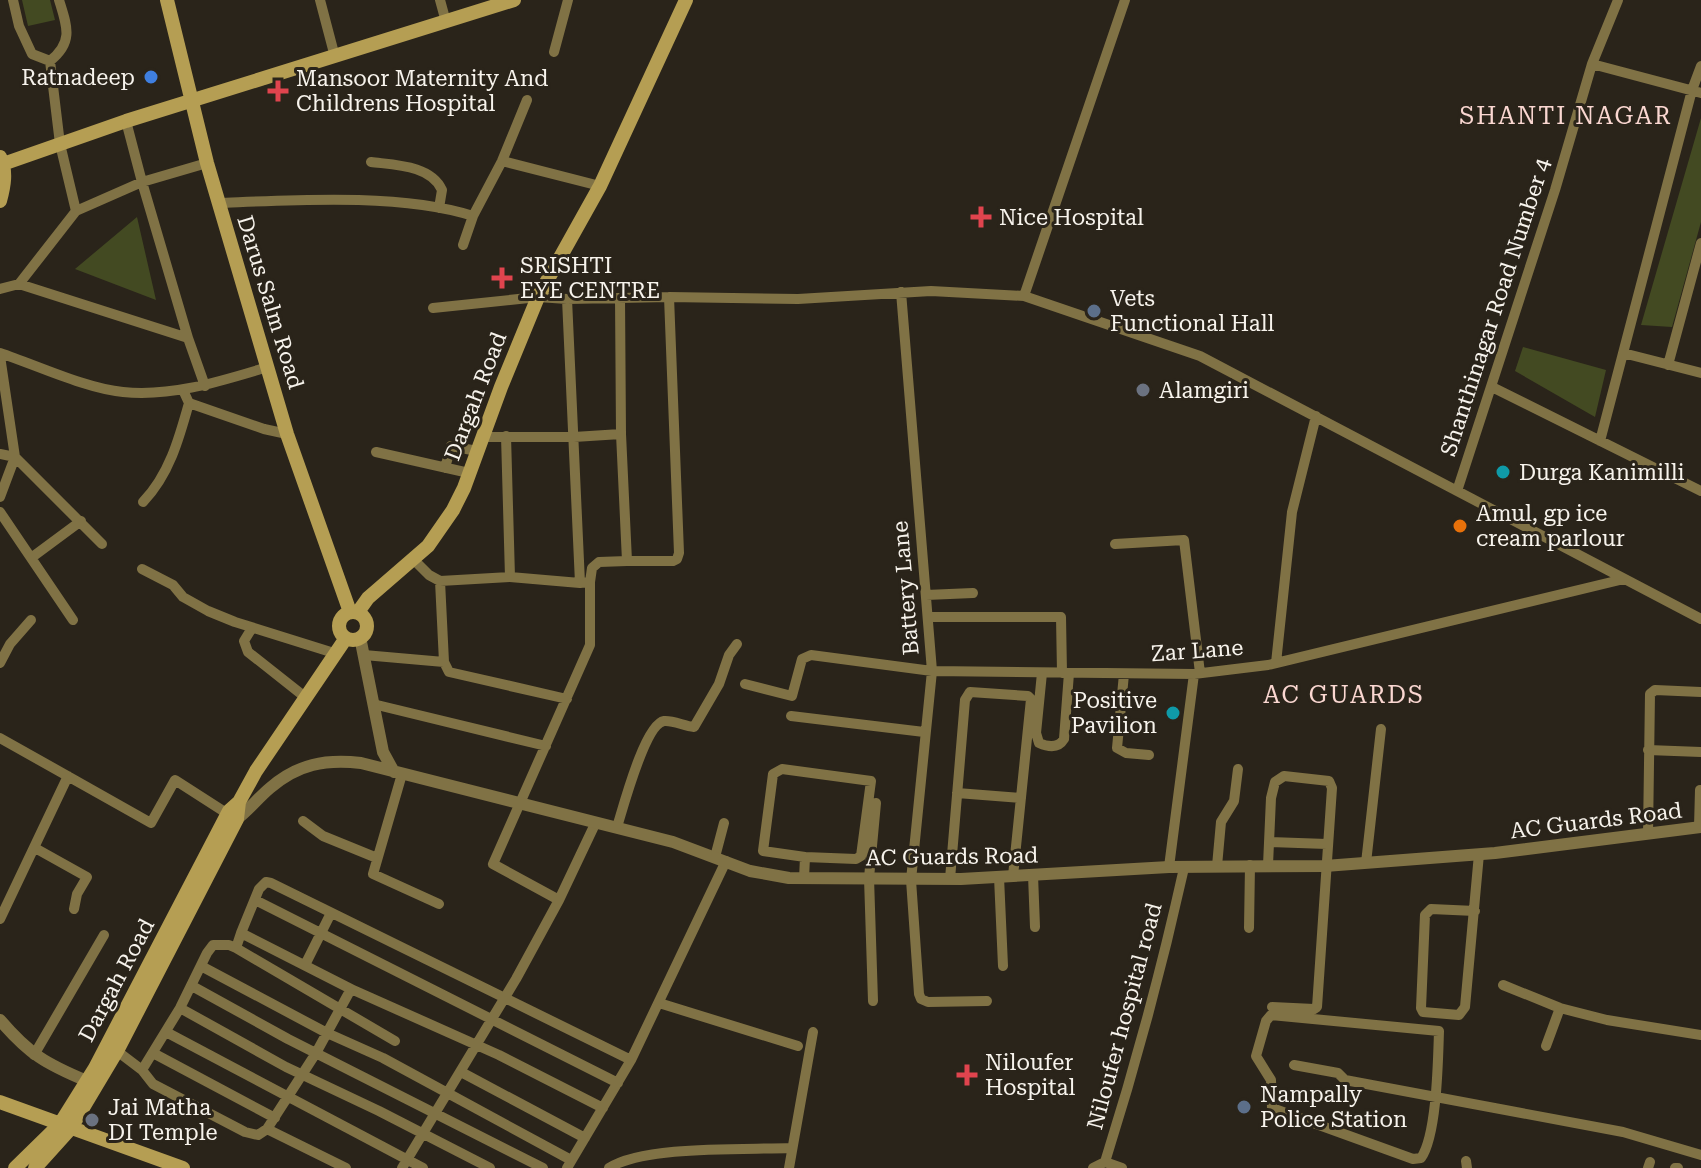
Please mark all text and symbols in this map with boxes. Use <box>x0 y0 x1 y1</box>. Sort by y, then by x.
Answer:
place label: Ratnadeep <box>21 65 135 90</box>
place label: Mansoor Maternity And Childrens Hospital <box>296 66 548 116</box>
marker: Ratnadeep <box>142 68 160 86</box>
marker: Mansoor Maternity And Childrens Hospital <box>267 80 289 102</box>
district label: SHANTI NAGAR <box>1459 102 1673 130</box>
street label: Shanthinagar Road Number 4 <box>1435 154 1556 459</box>
place label: Nice Hospital <box>999 205 1144 230</box>
marker: Nice Hospital <box>970 206 992 228</box>
street label: Darus Salm Road <box>232 212 309 392</box>
place label: SRISHTI EYE CENTRE <box>520 253 660 303</box>
marker: SRISHTI EYE CENTRE <box>491 267 513 289</box>
place label: Vets Functional Hall <box>1110 286 1274 336</box>
marker: Vets Functional Hall <box>1085 302 1103 320</box>
street label: Dargah Road <box>440 328 511 464</box>
place label: Alamgiri <box>1159 378 1249 403</box>
marker: Alamgiri <box>1134 381 1152 399</box>
place label: Durga Kanimilli <box>1519 460 1685 485</box>
marker: Durga Kanimilli <box>1494 463 1512 481</box>
place label: Amul, gp ice cream parlour <box>1476 501 1625 551</box>
marker: Amul, gp ice cream parlour <box>1451 517 1469 535</box>
street label: Battery Lane <box>887 520 924 656</box>
street label: Zar Lane <box>1150 635 1244 666</box>
district label: AC GUARDS <box>1263 681 1425 709</box>
place label: Positive Pavilion <box>1071 688 1157 738</box>
marker: Positive Pavilion <box>1164 704 1182 722</box>
street label: AC Guards Road <box>1509 798 1683 843</box>
street label: AC Guards Road <box>866 842 1039 871</box>
street label: Niloufer hospital road <box>1082 900 1167 1132</box>
street label: Dargah Road <box>74 915 159 1046</box>
place label: Niloufer Hospital <box>985 1050 1075 1100</box>
marker: Niloufer Hospital <box>956 1064 978 1086</box>
place label: Nampally Police Station <box>1260 1082 1407 1132</box>
place label: Jai Matha DI Temple <box>108 1095 218 1145</box>
marker: Nampally Police Station <box>1235 1098 1253 1116</box>
marker: Jai Matha DI Temple <box>83 1111 101 1129</box>

